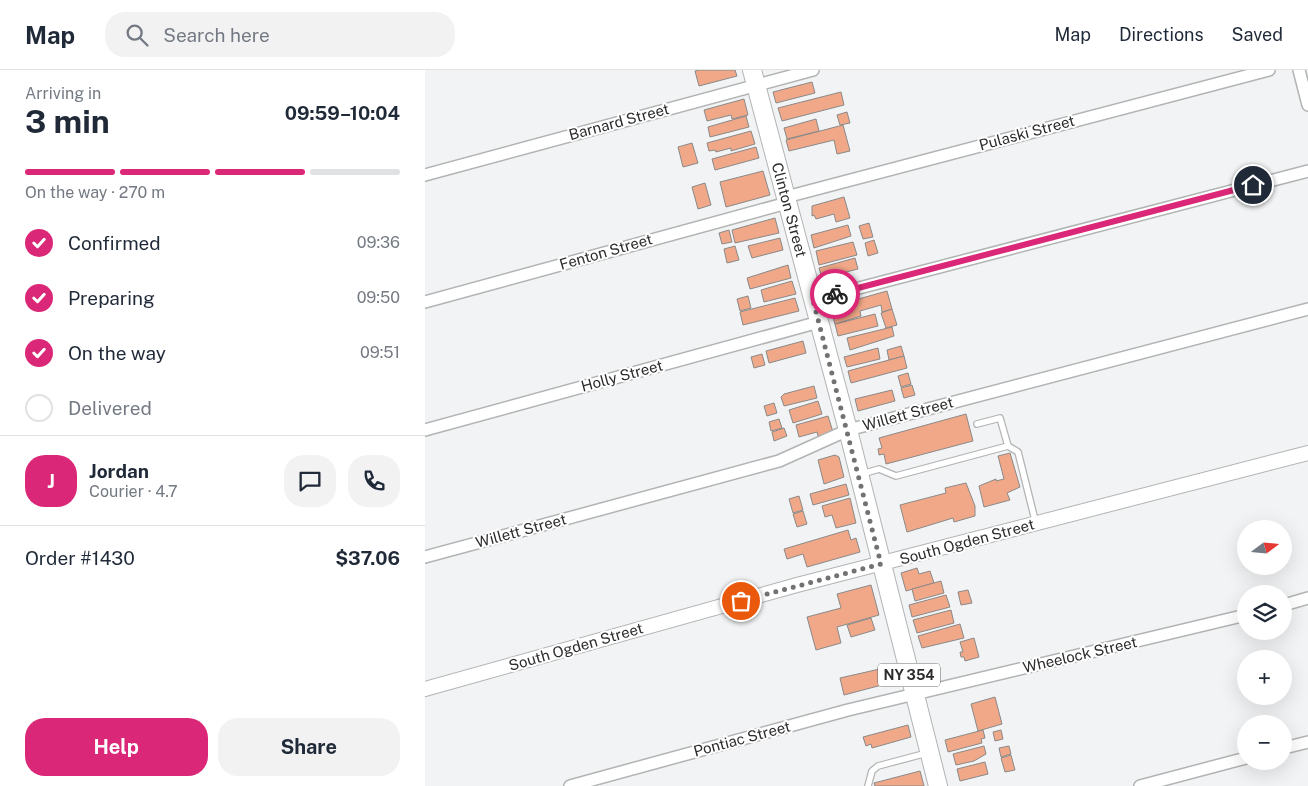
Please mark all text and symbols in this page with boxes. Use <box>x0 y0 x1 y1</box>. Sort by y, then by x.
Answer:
search box <box>105 12 455 57</box>
text: Map <box>25 21 75 49</box>
icon: search <box>123 21 151 49</box>
text: Search here <box>163 24 270 46</box>
text: Map <box>1054 24 1091 45</box>
text: Directions <box>1119 24 1204 45</box>
text: Saved <box>1232 24 1283 45</box>
text: Arriving in <box>25 84 101 103</box>
street label: Barnard Street <box>567 100 671 143</box>
text: 09:59–10:04 <box>285 102 400 124</box>
text: 3 min <box>25 103 110 140</box>
street label: Pulaski Street <box>977 112 1077 153</box>
street label: Clinton Street <box>769 161 810 259</box>
pin <box>1232 164 1274 206</box>
icon: home <box>1239 171 1267 199</box>
text: On the way · 270 m <box>25 183 165 202</box>
icon: check <box>25 229 53 257</box>
street label: Fenton Street <box>557 230 654 273</box>
text: Confirmed <box>68 232 161 254</box>
text: 09:36 <box>357 233 400 252</box>
courier <box>810 269 860 319</box>
icon: bike <box>821 280 849 308</box>
icon: check <box>25 284 53 312</box>
text: Preparing <box>68 287 155 309</box>
text: 09:50 <box>357 288 400 307</box>
icon: check <box>25 339 53 367</box>
text: On the way <box>68 342 166 364</box>
text: 09:51 <box>360 343 400 362</box>
street label: Holly Street <box>579 356 665 395</box>
street label: Willett Street <box>861 393 955 434</box>
text: Delivered <box>68 397 152 419</box>
button: chat <box>284 455 336 507</box>
button: phone <box>348 455 400 507</box>
text: Jordan <box>89 460 149 482</box>
text: J <box>47 470 55 492</box>
text: Courier · 4.7 <box>89 482 178 501</box>
street label: Willett Street <box>474 510 568 551</box>
street label: South Ogden Street <box>898 515 1036 568</box>
north arrow <box>1237 520 1293 575</box>
map controls <box>1237 520 1292 770</box>
text: Order #1430 <box>25 547 135 569</box>
text: $37.06 <box>335 547 400 569</box>
pin <box>720 580 762 622</box>
button: layers <box>1237 585 1292 640</box>
icon: bag <box>727 587 755 615</box>
street label: South Ogden Street <box>507 619 645 674</box>
street label: Wheelock Street <box>1021 633 1139 676</box>
button: + <box>1237 650 1292 705</box>
road number: NY 354 <box>878 664 940 686</box>
button: − <box>1237 715 1292 770</box>
street label: Pontiac Street <box>692 717 792 760</box>
button: Help <box>25 718 208 776</box>
button: Share <box>218 718 400 776</box>

